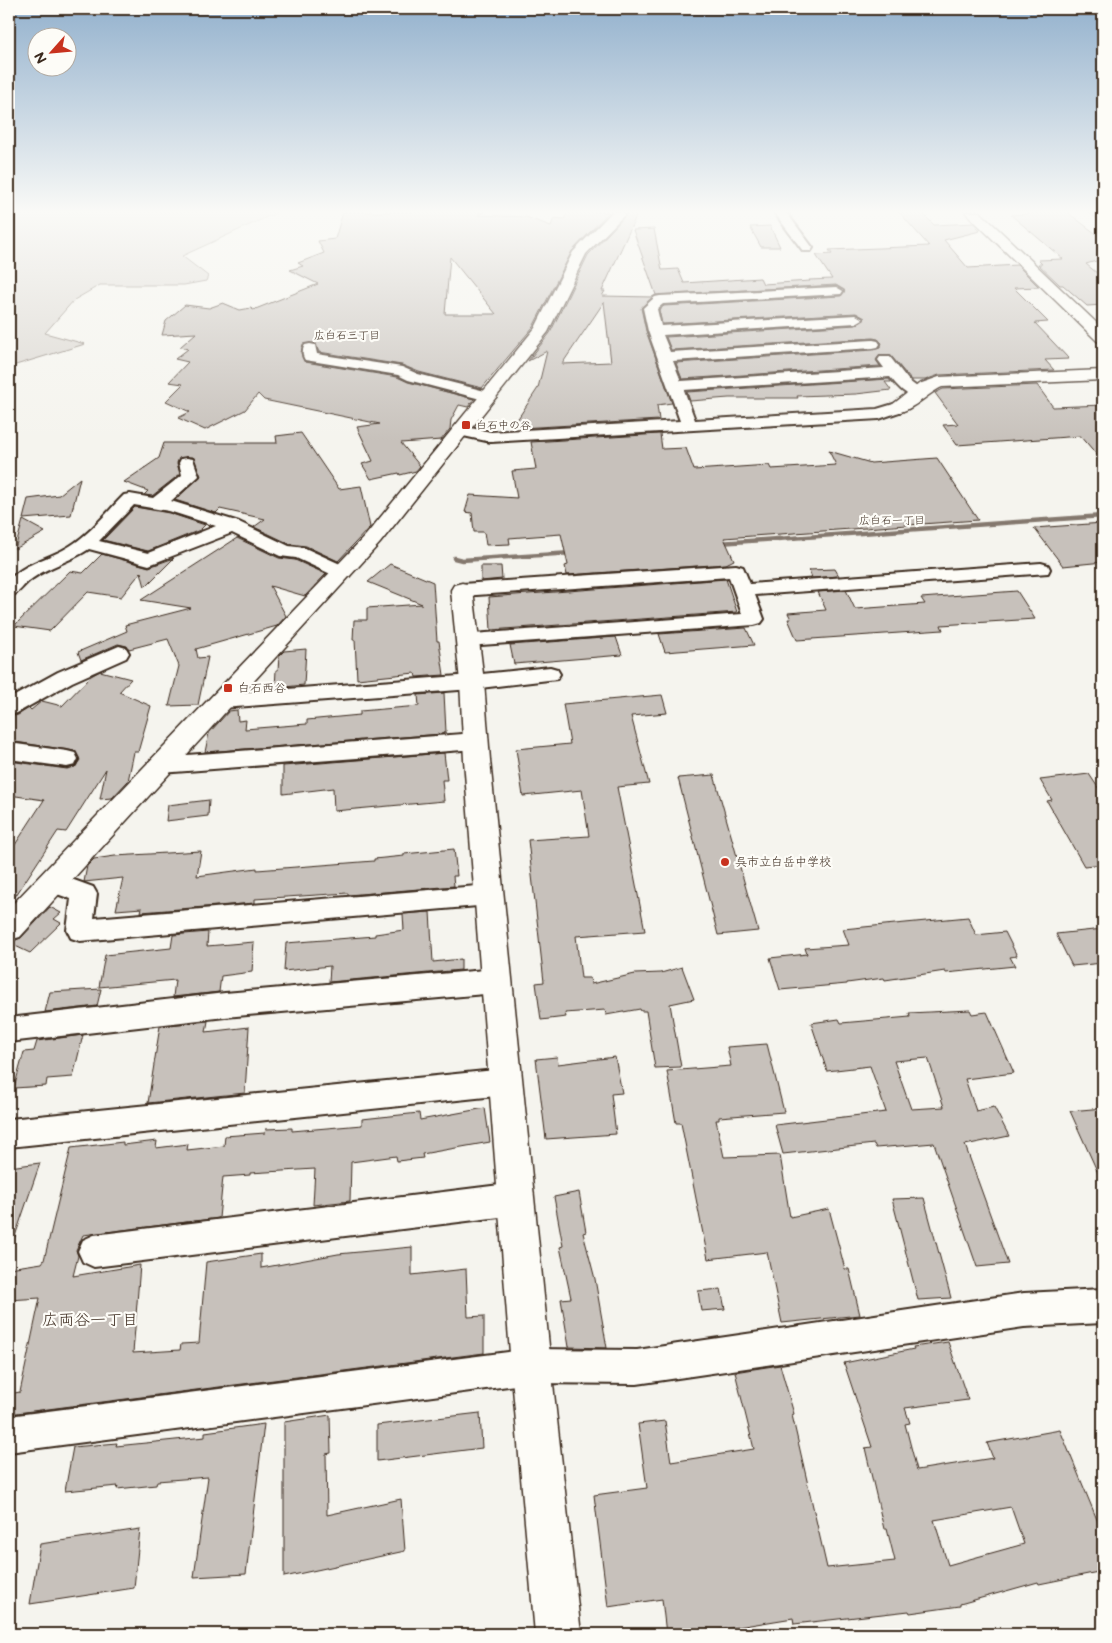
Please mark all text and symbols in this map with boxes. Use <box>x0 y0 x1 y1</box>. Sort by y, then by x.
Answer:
north arrow <box>28 28 78 78</box>
text: N <box>31 49 51 66</box>
district label: 広白石三丁目 <box>314 329 380 342</box>
marker: 白石中の谷 <box>460 419 472 431</box>
place label: 白石中の谷 <box>476 419 531 432</box>
district label: 広白石一丁目 <box>859 514 925 527</box>
place label: 白石西谷 <box>238 681 286 696</box>
marker: 白石西谷 <box>222 682 234 694</box>
place label: 呉市立白岳中学校 <box>735 855 831 870</box>
marker: 呉市立白岳中学校 <box>719 856 731 868</box>
district label: 広両谷一丁目 <box>42 1311 138 1330</box>

